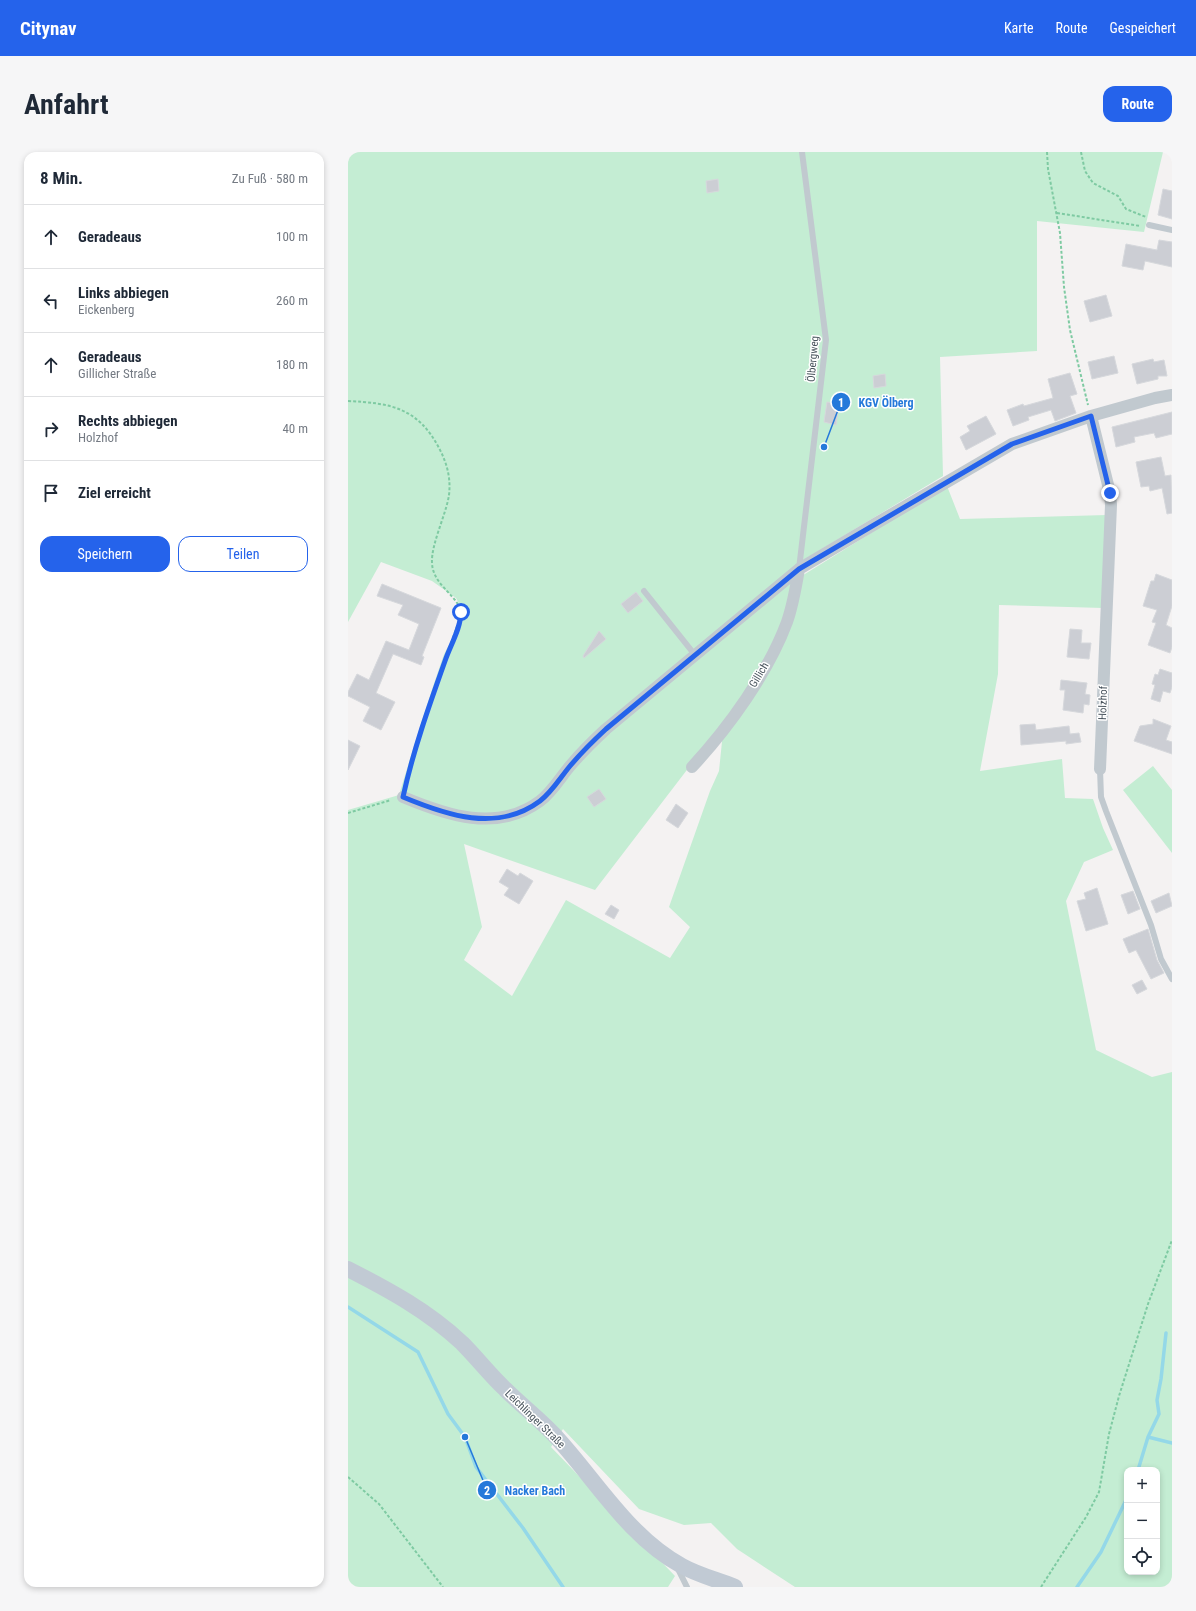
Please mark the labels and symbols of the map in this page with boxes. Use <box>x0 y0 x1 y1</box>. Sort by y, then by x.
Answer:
street label: Ölbergweg <box>805 335 821 383</box>
callout: KGV Ölberg <box>831 390 922 414</box>
text: KGV Ölberg <box>858 395 914 410</box>
text: 1 <box>838 396 844 410</box>
route end <box>1101 484 1119 502</box>
route start <box>452 603 470 621</box>
street label: Gillich <box>746 660 772 690</box>
street label: Holzhof <box>1096 685 1110 720</box>
street label: Leichlinger Straße <box>502 1387 568 1451</box>
callout: Nacker Bach <box>477 1478 574 1502</box>
text: 2 <box>484 1484 490 1498</box>
text: Nacker Bach <box>505 1484 565 1498</box>

